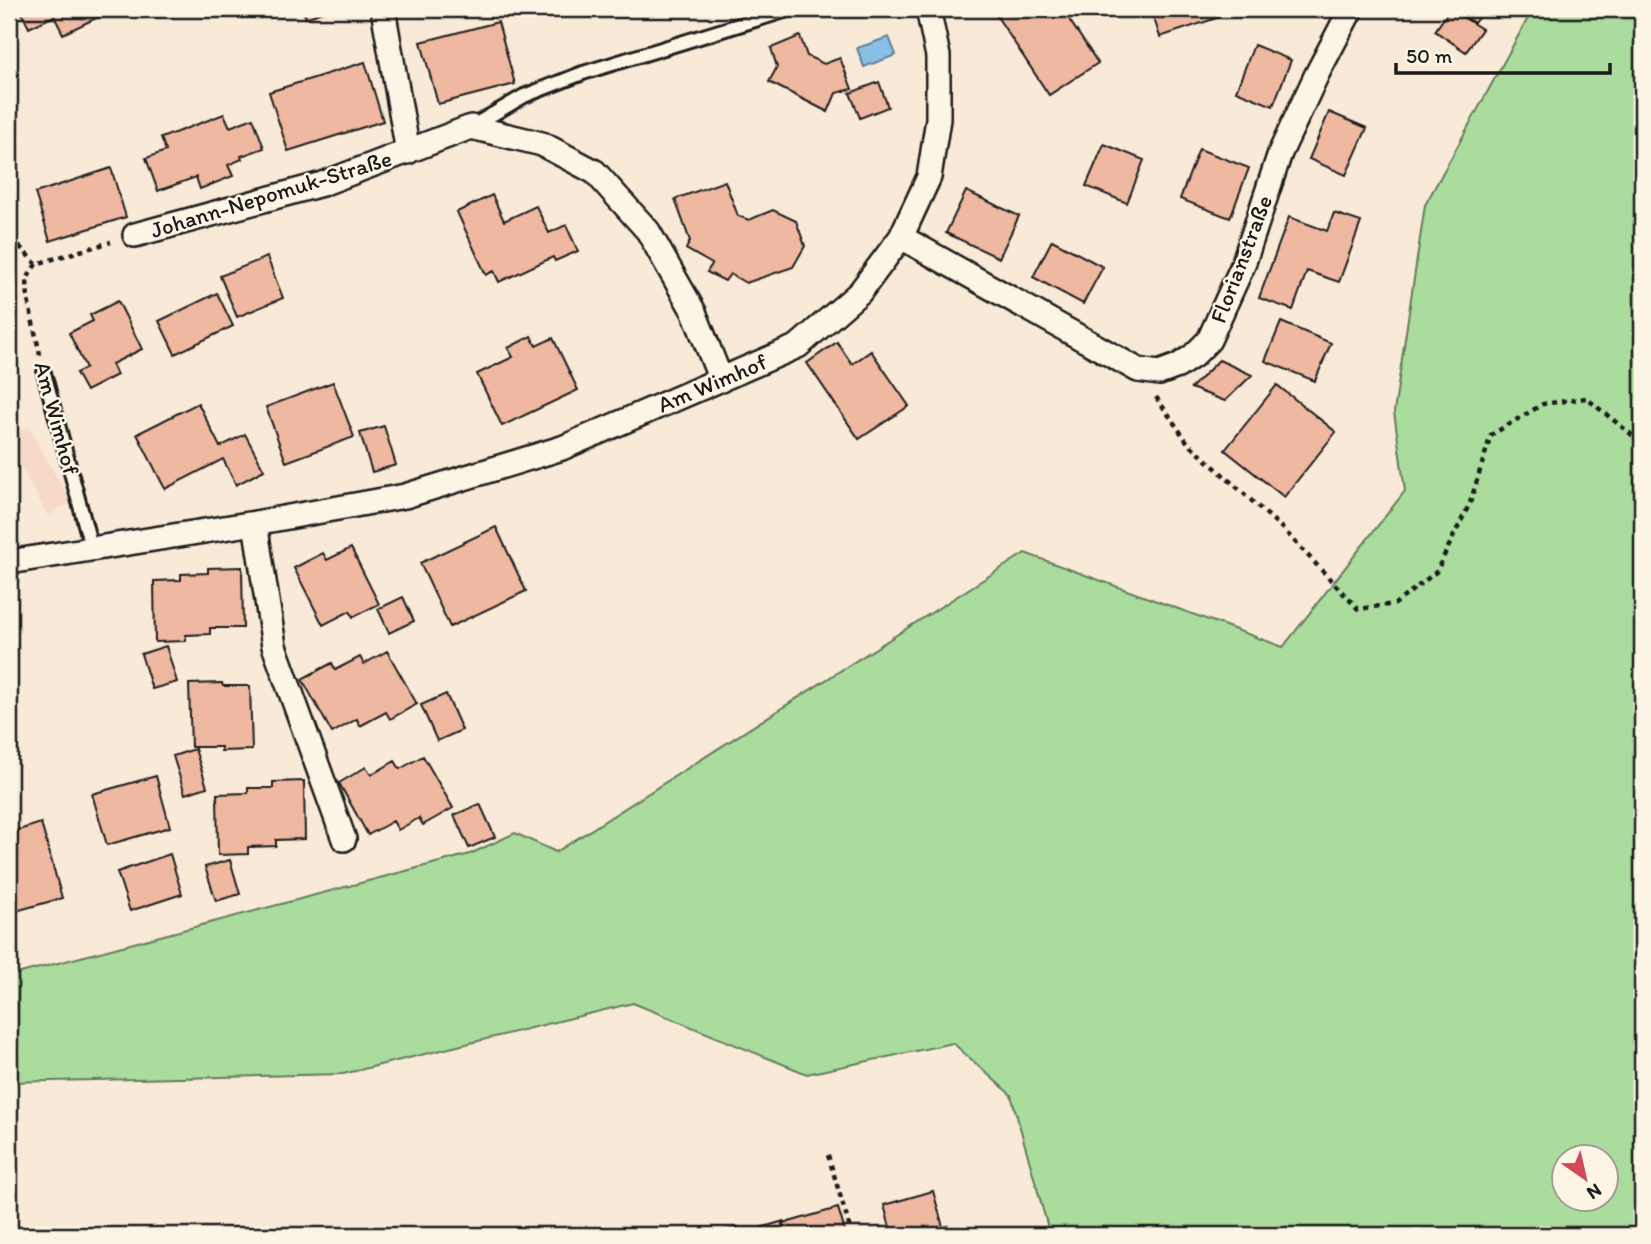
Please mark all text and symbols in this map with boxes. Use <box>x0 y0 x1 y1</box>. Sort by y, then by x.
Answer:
scale bar <box>1396 32 1609 76</box>
text: 50 m <box>1406 43 1453 68</box>
street label: Johann-Nepomuk-Straße <box>147 144 395 244</box>
street label: Florianstraße <box>1204 191 1278 327</box>
street label: Am Wimhof <box>653 347 771 419</box>
street label: Am Wimhof <box>28 358 86 478</box>
north arrow <box>1550 1142 1620 1212</box>
text: N <box>1582 1179 1606 1205</box>

